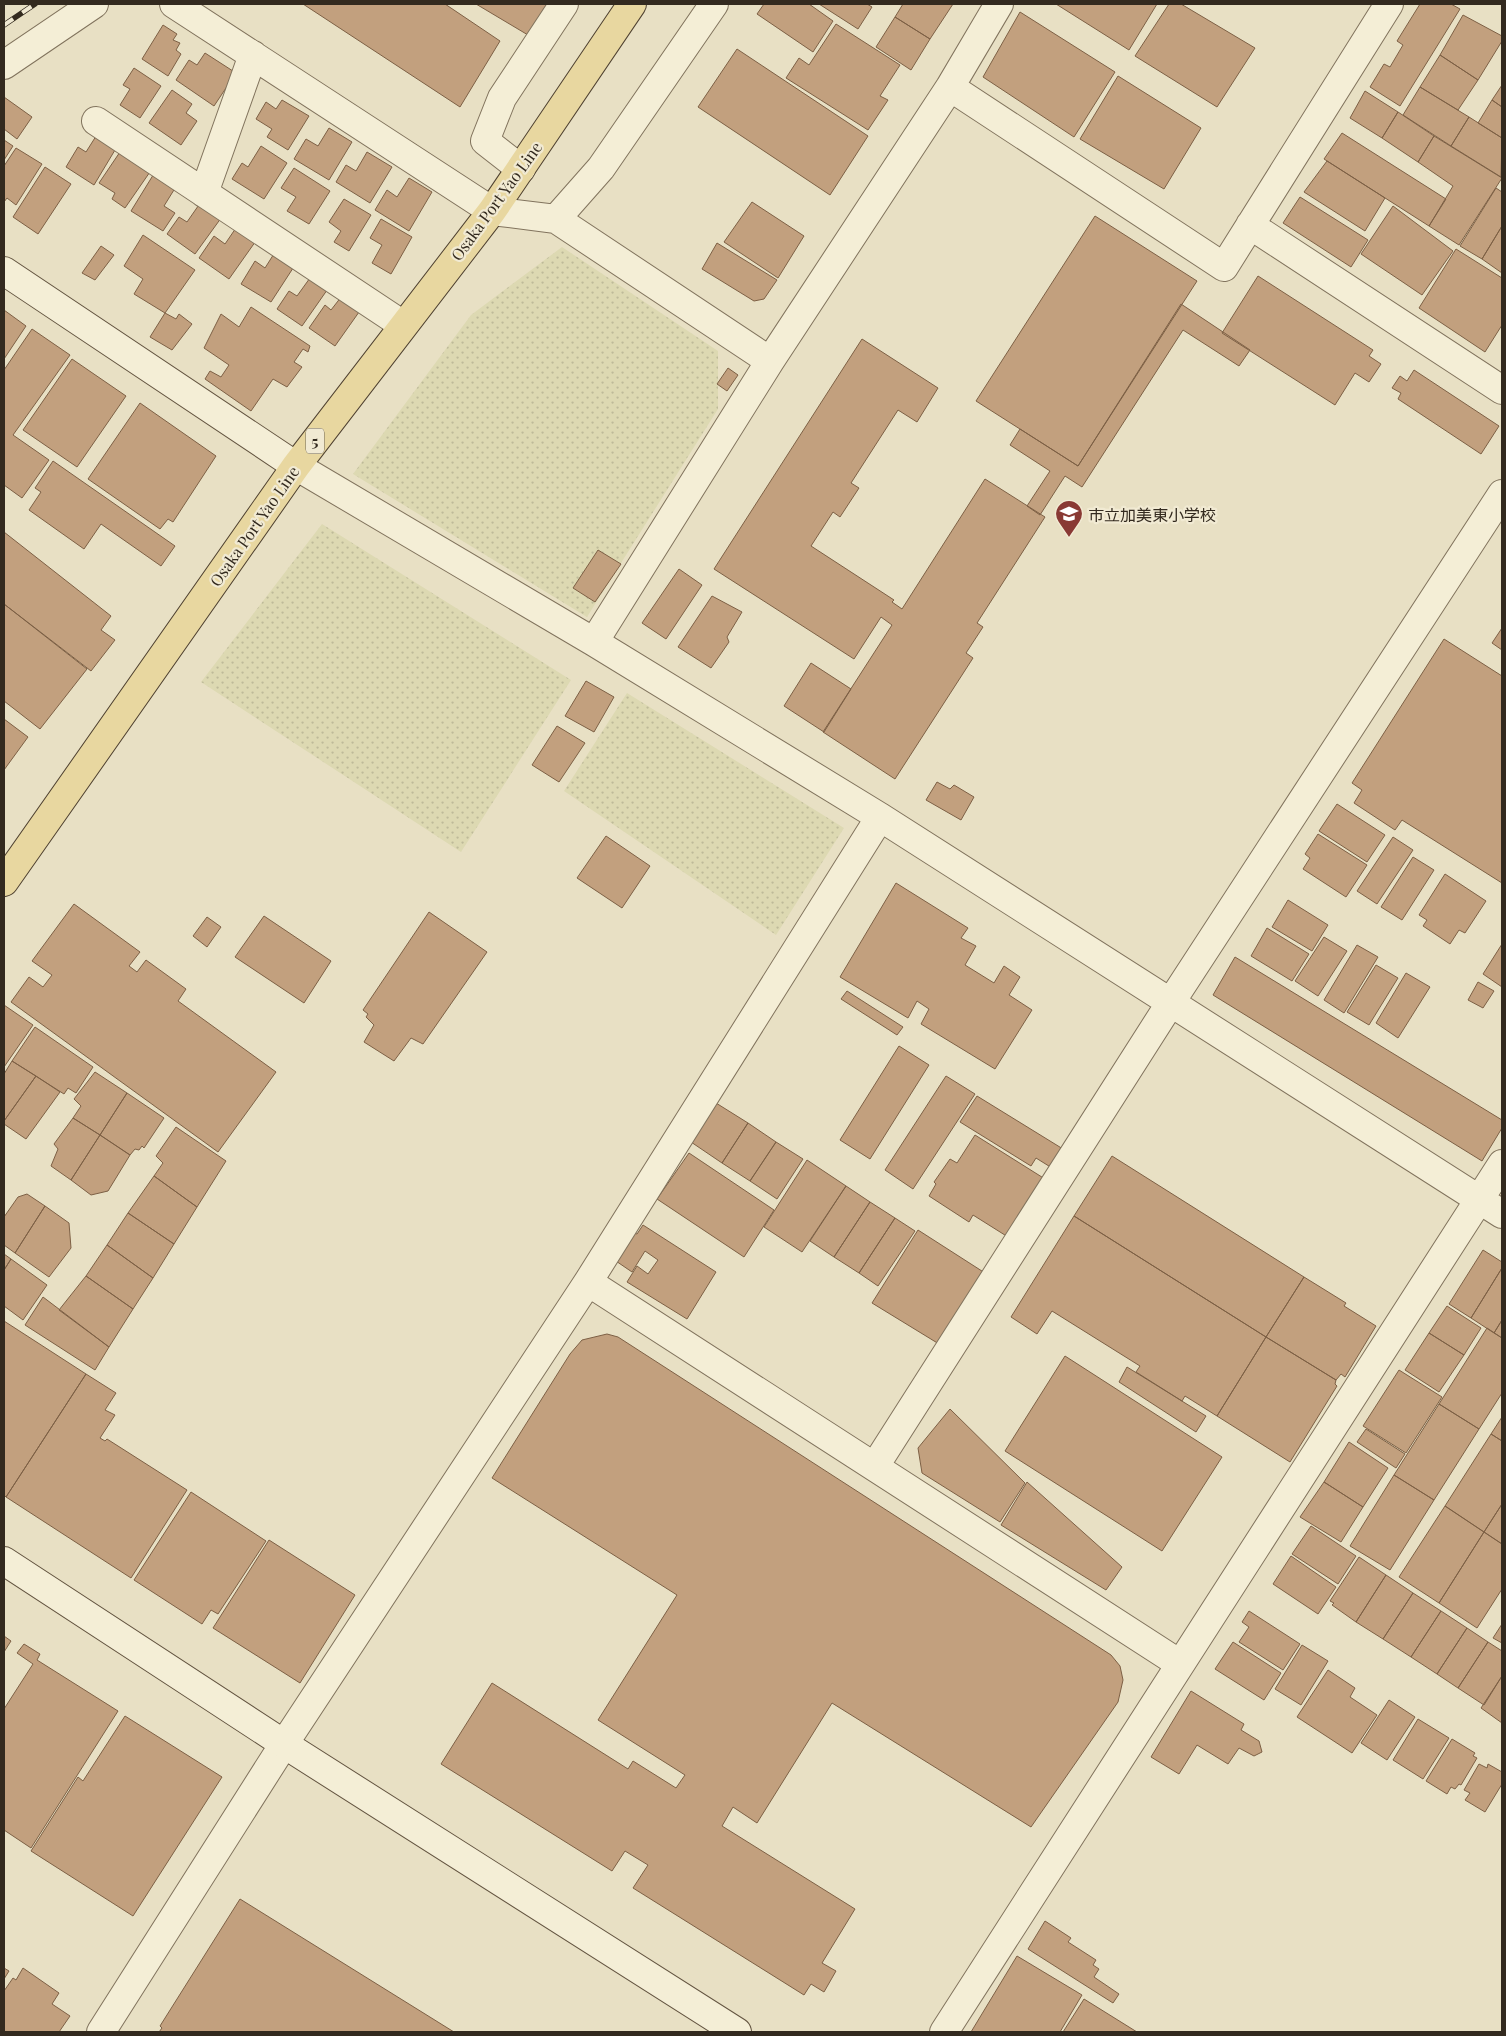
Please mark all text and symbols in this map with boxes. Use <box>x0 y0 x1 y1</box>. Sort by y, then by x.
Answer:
street label: Osaka Port Yao Line <box>446 137 546 265</box>
road number: 5 <box>306 428 324 454</box>
street label: Osaka Port Yao Line <box>205 462 303 590</box>
school or university icon: 市立加美東小学校 <box>1054 499 1084 538</box>
place label: 市立加美東小学校 <box>1088 504 1216 525</box>

